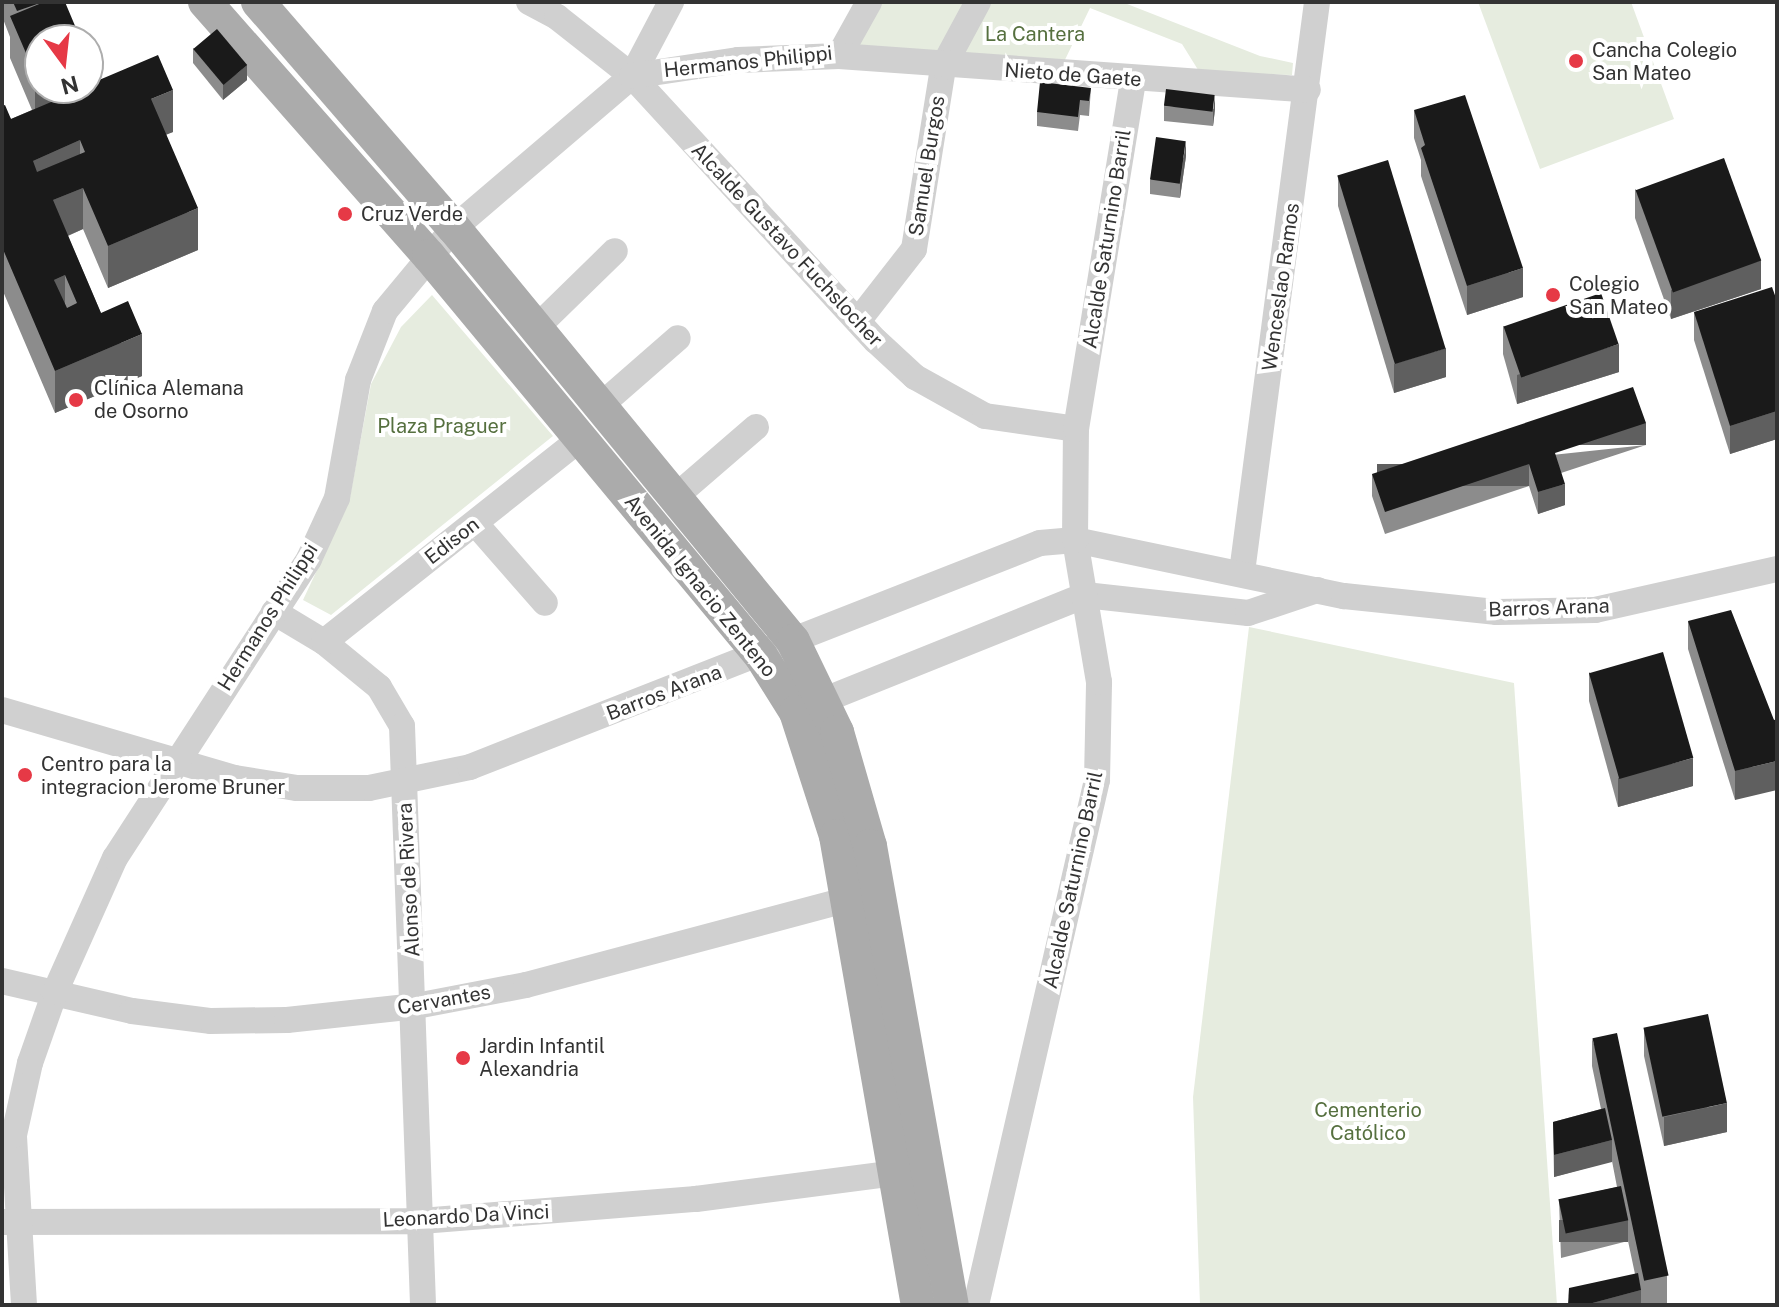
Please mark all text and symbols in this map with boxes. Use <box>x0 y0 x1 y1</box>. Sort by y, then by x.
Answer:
park label: La Cantera <box>985 22 1085 46</box>
north arrow <box>24 24 104 104</box>
place label: Cancha Colegio San Mateo <box>1592 38 1737 85</box>
street label: Hermanos Philippi <box>662 41 834 83</box>
marker: Cancha Colegio San Mateo <box>1567 52 1585 70</box>
street label: Nieto de Gaete <box>1003 58 1143 92</box>
text: N <box>58 70 81 100</box>
street label: Samuel Burgos <box>904 94 950 238</box>
street label: Alcalde Saturnino Barril <box>1078 127 1136 351</box>
street label: Alcalde Gustavo Fuchslocher <box>686 138 888 352</box>
street label: Wenceslao Ramos <box>1257 201 1305 373</box>
place label: Cruz Verde <box>361 202 463 226</box>
marker: Cruz Verde <box>336 205 354 223</box>
place label: Colegio San Mateo <box>1569 272 1668 319</box>
marker: Colegio San Mateo <box>1544 286 1562 304</box>
place label: Clínica Alemana de Osorno <box>94 376 244 423</box>
marker: Clínica Alemana de Osorno <box>65 389 87 411</box>
park label: Plaza Praguer <box>377 414 507 438</box>
street label: Avenida Ignacio Zenteno <box>619 490 781 682</box>
street label: Edison <box>420 512 484 570</box>
street label: Hermanos Philippi <box>213 539 323 695</box>
street label: Barros Arana <box>1488 594 1610 622</box>
street label: Barros Arana <box>603 660 725 726</box>
place label: Centro para la integracion Jerome Bruner <box>41 752 286 799</box>
marker: Centro para la integracion Jerome Bruner <box>16 766 34 784</box>
street label: Alcalde Saturnino Barril <box>1038 769 1108 991</box>
street label: Alonso de Rivera <box>393 802 425 958</box>
street label: Cervantes <box>396 980 492 1020</box>
place label: Jardin Infantil Alexandria <box>479 1034 605 1081</box>
marker: Jardin Infantil Alexandria <box>454 1049 472 1067</box>
park label: Cementerio Católico <box>1314 1098 1422 1145</box>
street label: Leonardo Da Vinci <box>382 1200 550 1232</box>

